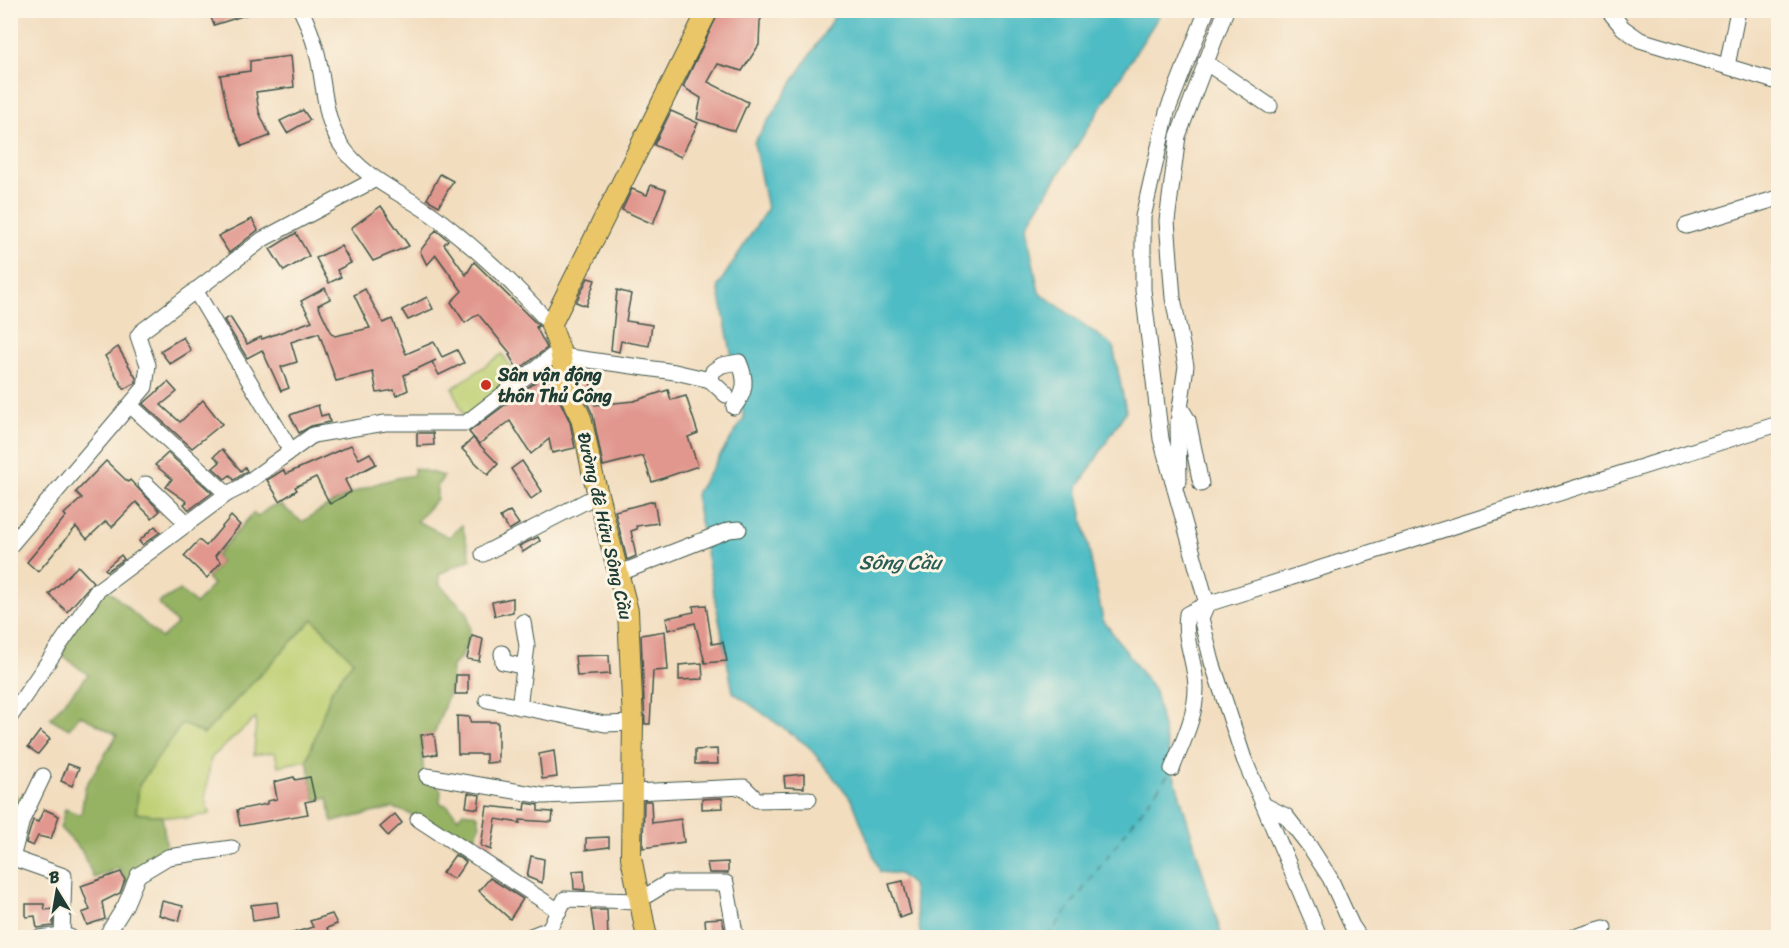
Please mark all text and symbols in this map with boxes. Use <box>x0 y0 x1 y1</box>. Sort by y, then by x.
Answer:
place label: Sân vận động thôn Thủ Công <box>497 359 612 412</box>
marker: Sân vận động thôn Thủ Công <box>479 378 493 392</box>
street label: Đường đê Hữu Sông Cầu <box>568 429 642 623</box>
water label: Sông Cầu <box>859 545 943 580</box>
north arrow <box>27 861 87 921</box>
text: B <box>47 861 63 892</box>

